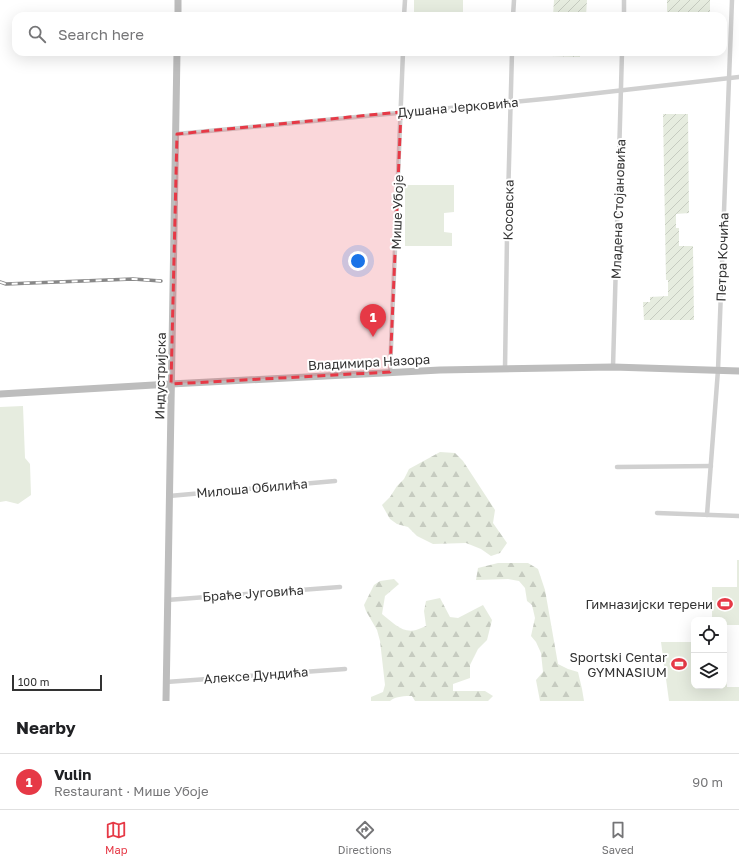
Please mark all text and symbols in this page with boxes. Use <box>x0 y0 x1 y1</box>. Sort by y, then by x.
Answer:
search box <box>12 12 727 56</box>
icon: search <box>26 23 48 45</box>
text: Search here <box>58 25 144 43</box>
street label: Душана Јерковића <box>397 94 519 120</box>
street label: Младена Стојановића <box>608 139 628 279</box>
street label: Мише Убоје <box>388 174 406 250</box>
street label: Косовска <box>499 180 517 240</box>
street label: Петра Кочића <box>712 212 732 302</box>
your location <box>348 251 368 271</box>
pin: 1 <box>360 304 386 337</box>
street label: Индустријска <box>151 332 169 420</box>
street label: Владимира Назора <box>307 351 431 373</box>
street label: Милоша Обилића <box>196 475 308 501</box>
street label: Браће Југовића <box>202 581 304 605</box>
sports icon: Гимназијски терени <box>716 595 734 613</box>
place label: Гимназијски терени <box>585 596 713 612</box>
map controls <box>691 617 727 689</box>
button: locate <box>691 617 727 653</box>
place label: Sportski Centar GYMNASIUM <box>570 649 667 680</box>
button: layers <box>691 653 727 689</box>
sports icon: Sportski Centar GYMNASIUM <box>670 655 688 673</box>
street label: Алексе Дундића <box>203 663 309 687</box>
scale bar <box>12 673 102 692</box>
text: 100 m <box>18 675 49 688</box>
text: Nearby <box>16 717 76 738</box>
text: Vulin <box>54 765 91 783</box>
text: 1 <box>26 774 32 790</box>
text: 90 m <box>692 774 723 790</box>
text: Restaurant · Мише Убоје <box>54 783 208 799</box>
tab: Map <box>105 819 128 856</box>
tab: Directions <box>338 819 392 856</box>
tab: Saved <box>602 819 634 856</box>

